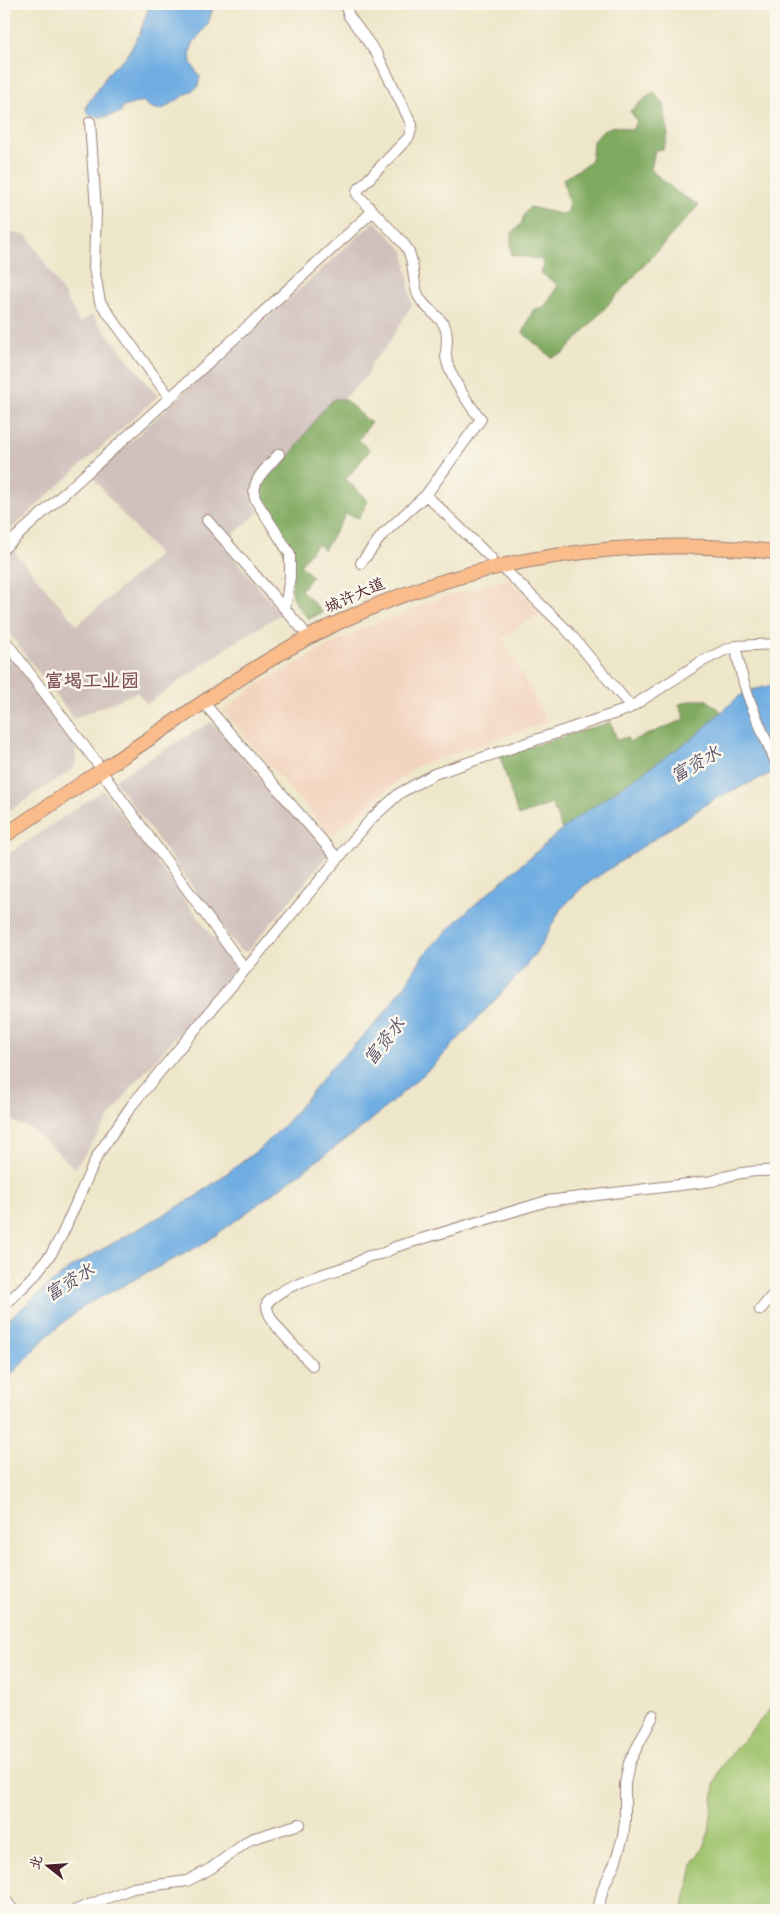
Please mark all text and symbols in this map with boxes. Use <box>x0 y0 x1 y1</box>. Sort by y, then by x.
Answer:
street label: 城许大道 <box>321 573 389 619</box>
district label: 富堨工业园 <box>44 669 140 694</box>
water label: 富资水 <box>667 741 726 789</box>
water label: 富资水 <box>359 1013 412 1071</box>
water label: 富资水 <box>41 1258 100 1307</box>
north arrow <box>22 1842 72 1892</box>
text: 北 <box>26 1853 47 1872</box>

